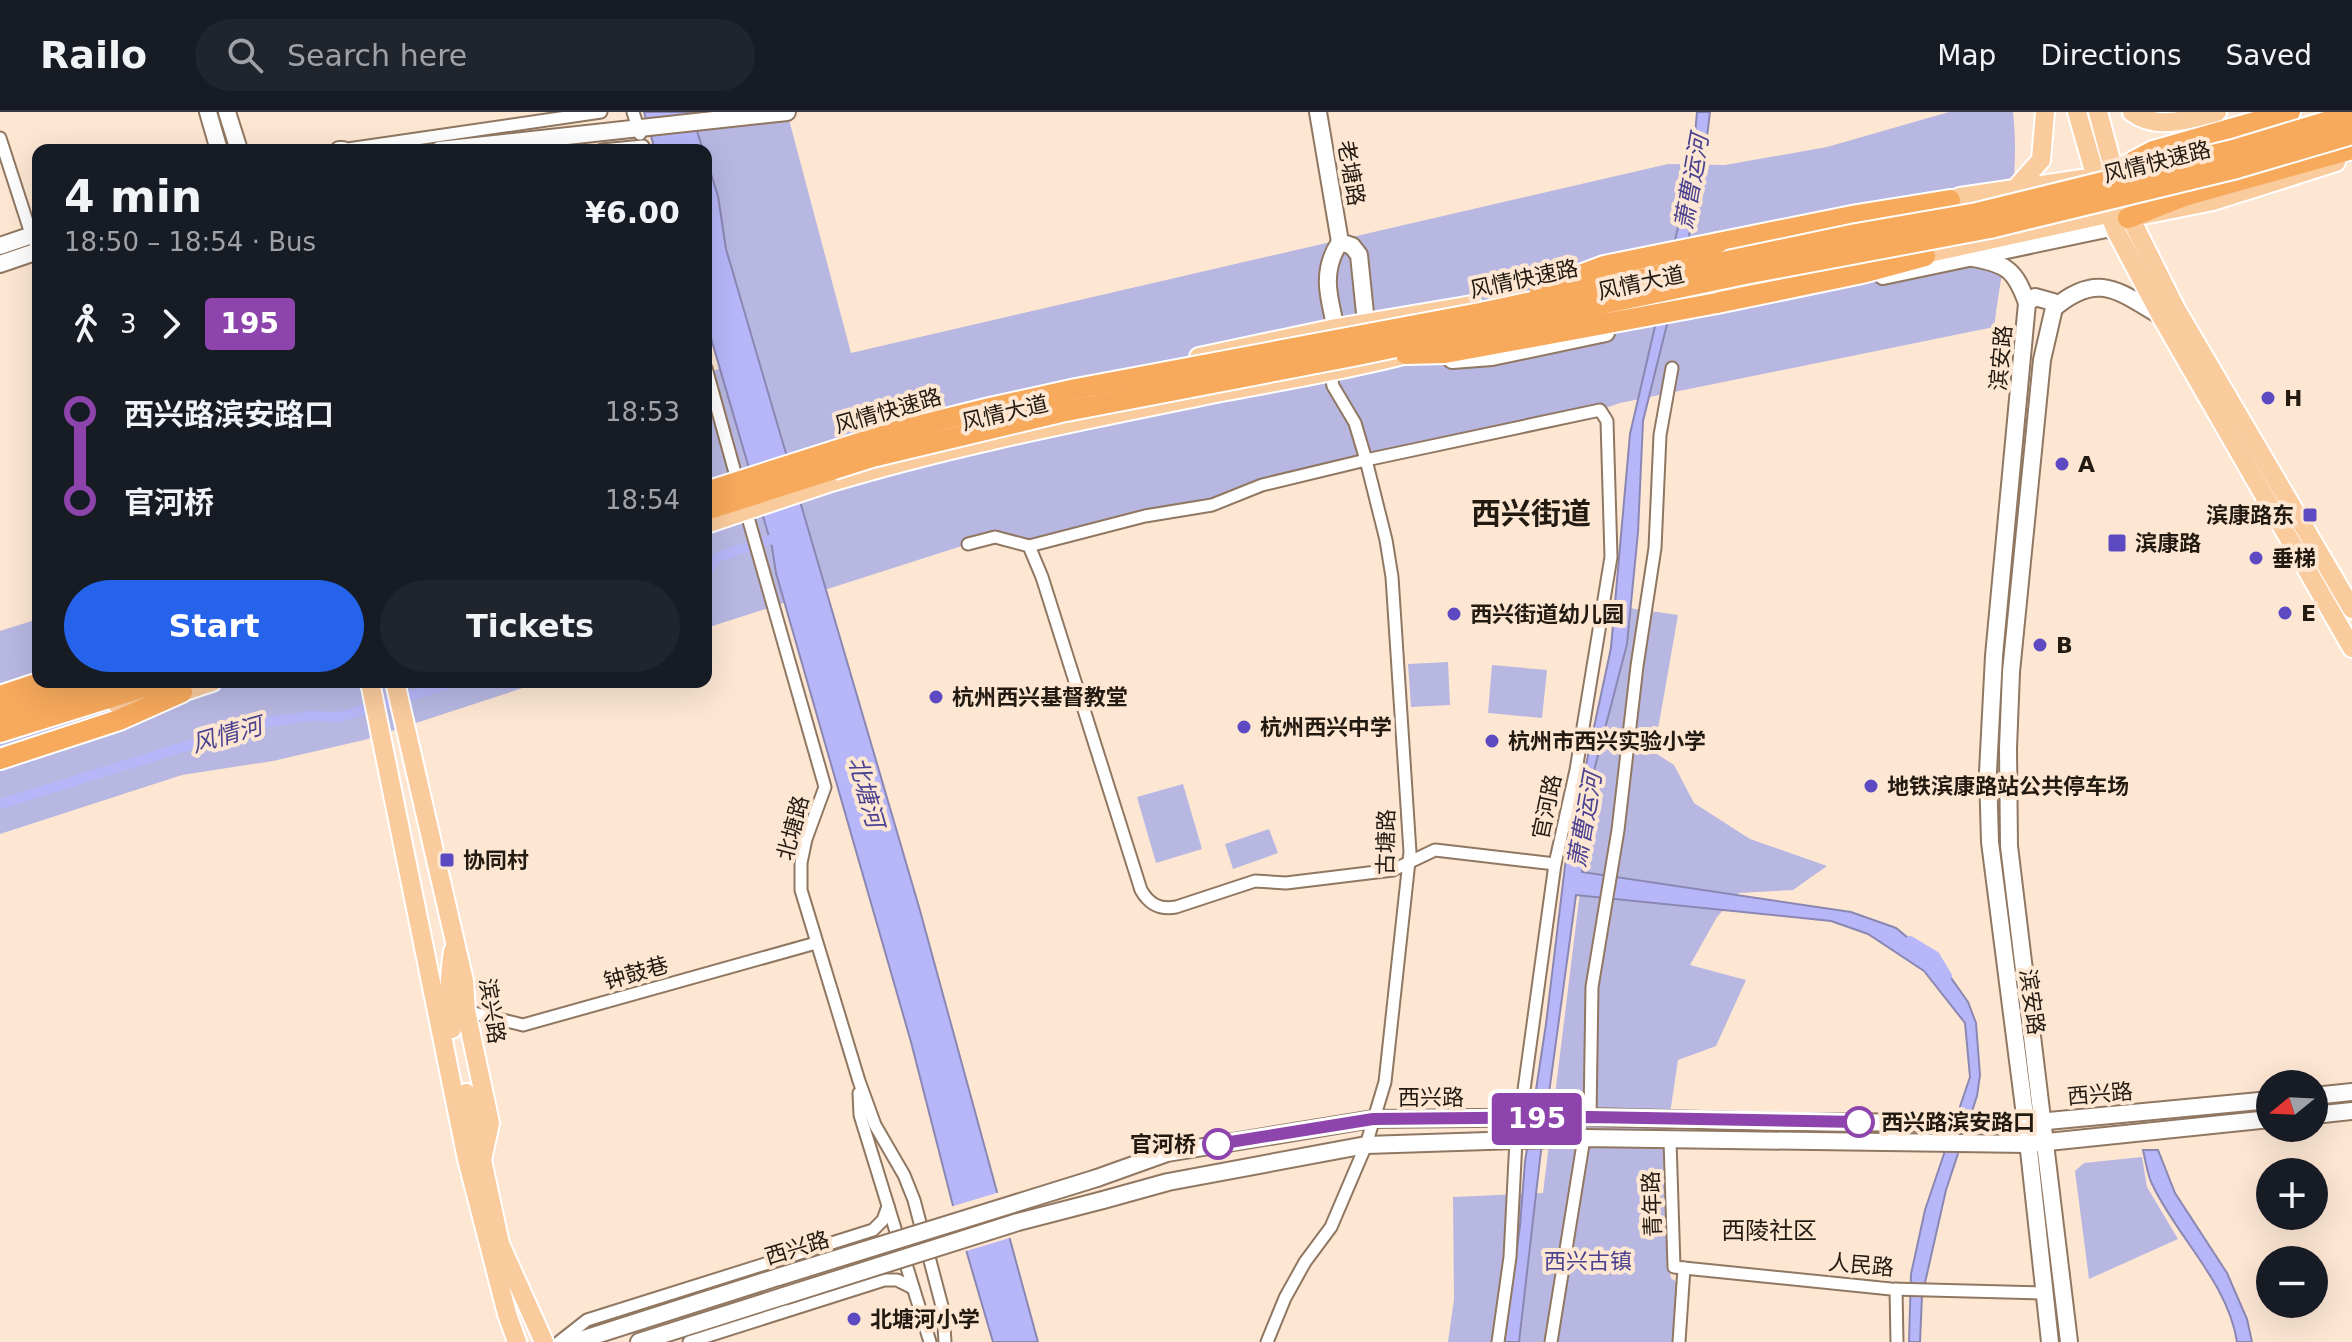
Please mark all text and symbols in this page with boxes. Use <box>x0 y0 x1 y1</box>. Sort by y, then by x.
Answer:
search box <box>195 19 755 91</box>
text: Railo <box>40 33 147 77</box>
icon: search <box>223 33 267 77</box>
text: Search here <box>287 38 467 73</box>
text: Map <box>1937 39 1996 72</box>
text: Directions <box>2040 39 2181 72</box>
text: Saved <box>2225 39 2312 72</box>
water label: 萧曹运河 <box>1670 128 1715 232</box>
street label: 风情快速路 <box>2101 137 2213 187</box>
street label: 老塘路 <box>1333 138 1369 208</box>
text: 4 min <box>64 171 202 222</box>
text: ¥6.00 <box>585 195 680 230</box>
text: 18:50 – 18:54 · Bus <box>64 227 316 257</box>
street label: 风情快速路 <box>1468 255 1580 303</box>
street label: 风情大道 <box>1595 262 1687 304</box>
icon: walk <box>64 302 108 346</box>
icon: forward <box>149 302 193 346</box>
text: 195 <box>221 307 279 340</box>
text: 3 <box>120 309 137 339</box>
street label: 滨安路 <box>1986 324 2016 392</box>
street label: 风情快速路 <box>832 384 944 438</box>
place label: H <box>2284 386 2302 411</box>
marker: H <box>2259 389 2277 407</box>
street label: 风情大道 <box>959 391 1051 435</box>
text: 西兴路滨安路口 <box>124 397 334 432</box>
text: 18:53 <box>605 397 680 427</box>
place label: A <box>2078 452 2095 477</box>
marker: A <box>2053 455 2071 473</box>
text: 官河桥 <box>124 485 214 520</box>
text: 18:54 <box>605 485 680 515</box>
district label: 西兴街道 <box>1471 496 1591 531</box>
place label: 滨康路东 <box>2206 503 2294 528</box>
marker: 滨康路东 <box>2301 506 2319 524</box>
place label: 滨康路 <box>2135 531 2201 556</box>
marker: 滨康路 <box>2106 532 2128 554</box>
place label: 垂梯 <box>2272 546 2316 571</box>
marker: 垂梯 <box>2247 549 2265 567</box>
button: Start <box>64 580 364 672</box>
button: Tickets <box>380 580 680 672</box>
place label: E <box>2301 601 2316 626</box>
place label: 西兴街道幼儿园 <box>1470 602 1624 627</box>
marker: E <box>2276 604 2294 622</box>
marker: 西兴街道幼儿园 <box>1445 605 1463 623</box>
place label: B <box>2056 633 2073 658</box>
marker: B <box>2031 636 2049 654</box>
place label: 杭州西兴基督教堂 <box>952 685 1128 710</box>
marker: 杭州西兴基督教堂 <box>927 688 945 706</box>
water label: 风情河 <box>189 711 269 758</box>
place label: 杭州西兴中学 <box>1260 715 1392 740</box>
marker: 杭州西兴中学 <box>1235 718 1253 736</box>
place label: 杭州市西兴实验小学 <box>1508 729 1706 754</box>
marker: 杭州市西兴实验小学 <box>1483 732 1501 750</box>
water label: 北塘河 <box>843 754 890 834</box>
water label: 萧曹运河 <box>1563 766 1608 870</box>
street label: 官河路 <box>1528 772 1566 842</box>
place label: 地铁滨康路站公共停车场 <box>1887 774 2129 799</box>
marker: 地铁滨康路站公共停车场 <box>1862 777 1880 795</box>
street label: 北塘路 <box>772 793 814 863</box>
street label: 古塘路 <box>1373 809 1399 875</box>
place label: 协同村 <box>463 848 529 873</box>
marker: 协同村 <box>438 851 456 869</box>
street label: 钟鼓巷 <box>601 952 671 994</box>
street label: 滨安路 <box>2015 968 2049 1036</box>
street label: 滨兴路 <box>474 976 510 1046</box>
north arrow <box>2256 1070 2328 1142</box>
map controls <box>2256 1070 2328 1318</box>
street label: 西兴路 <box>2066 1079 2134 1109</box>
street label: 西兴路 <box>1398 1085 1464 1110</box>
line badge: 195 <box>1491 1093 1583 1145</box>
text: 195 <box>1508 1102 1566 1135</box>
marker: 西兴路滨安路口 <box>1844 1107 1874 1137</box>
place label: 西兴路滨安路口 <box>1881 1110 2035 1135</box>
marker: 官河桥 <box>1203 1129 1233 1159</box>
place label: 官河桥 <box>1130 1132 1196 1157</box>
button: + <box>2256 1158 2328 1230</box>
street label: 青年路 <box>1638 1171 1666 1237</box>
district label: 西陵社区 <box>1721 1217 1817 1245</box>
street label: 西兴路 <box>762 1226 832 1270</box>
button: − <box>2256 1246 2328 1318</box>
park label: 西兴古镇 <box>1544 1249 1632 1274</box>
street label: 人民路 <box>1827 1250 1895 1280</box>
place label: 北塘河小学 <box>870 1307 980 1332</box>
marker: 北塘河小学 <box>845 1310 863 1328</box>

